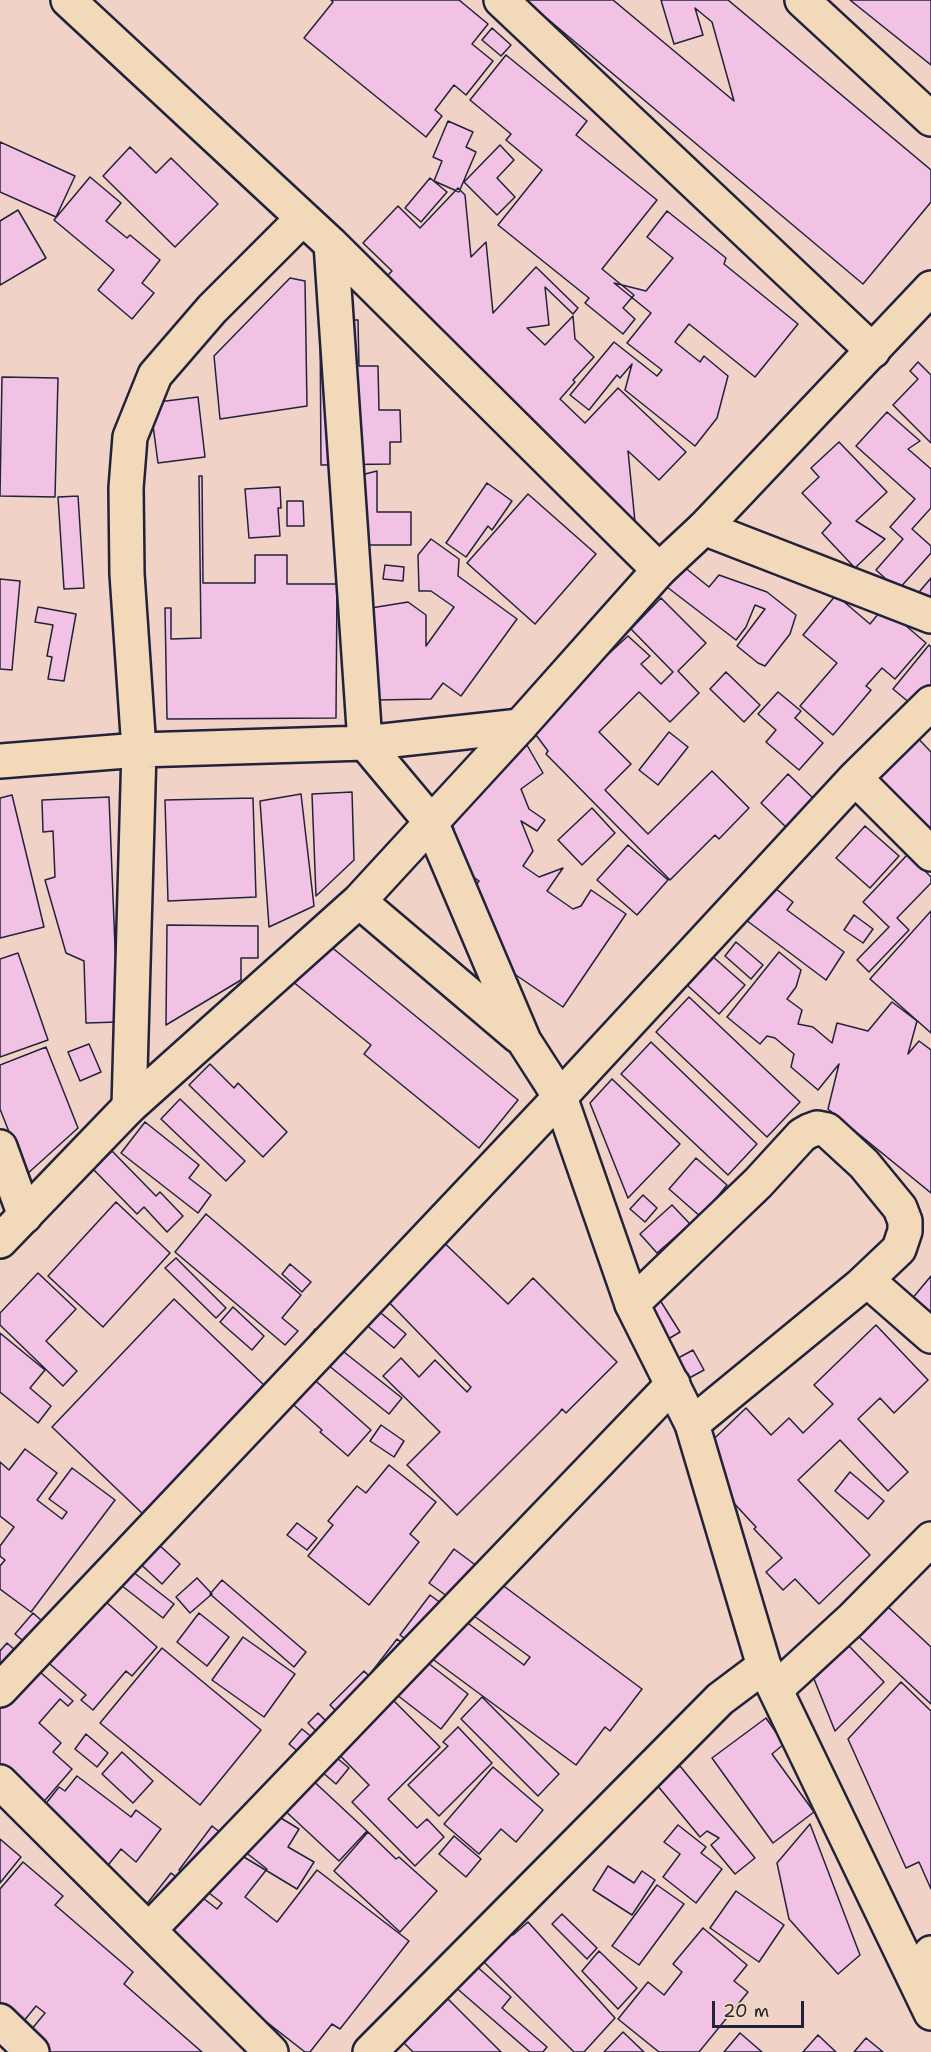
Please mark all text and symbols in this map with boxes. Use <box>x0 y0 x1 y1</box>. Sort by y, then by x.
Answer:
scale bar <box>715 1989 806 2027</box>
text: 20 m <box>723 1999 769 2023</box>

